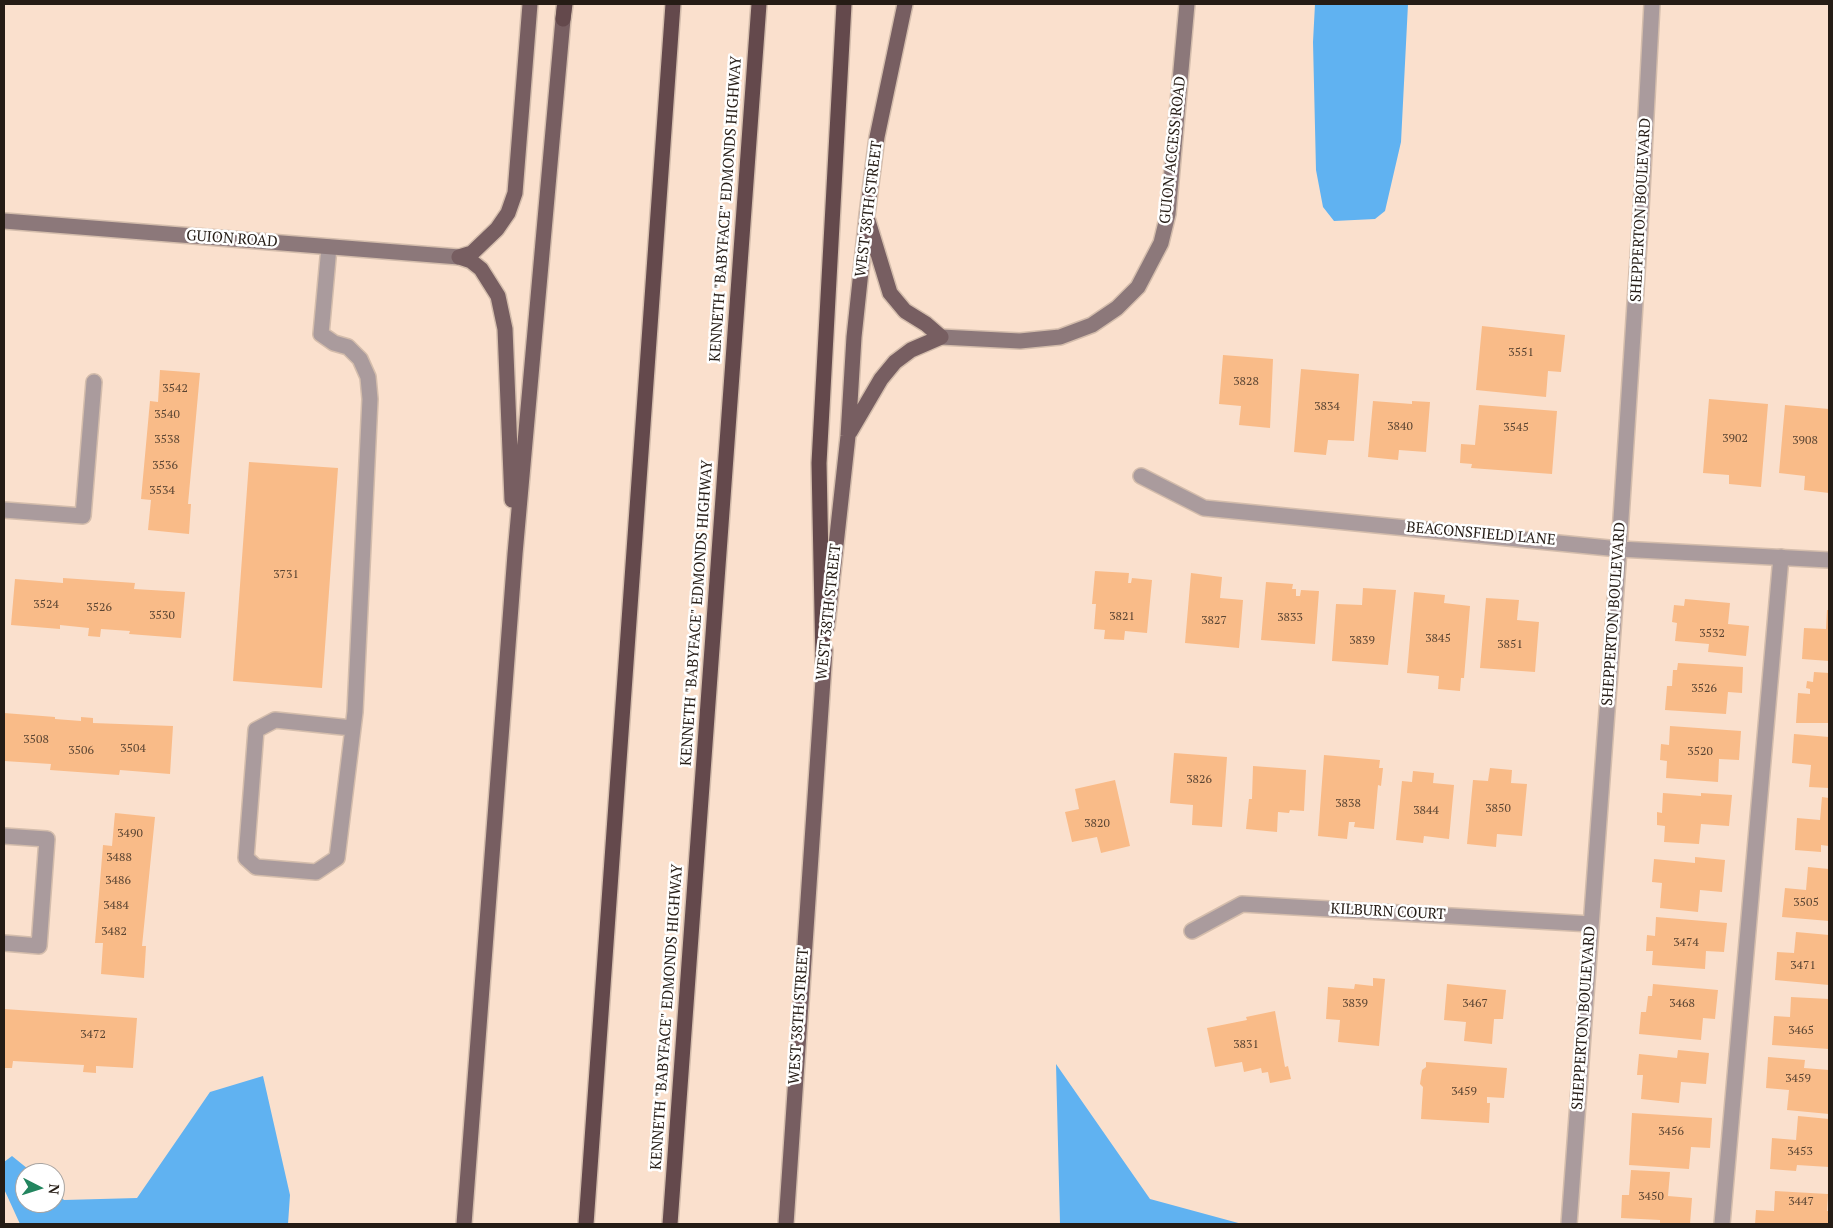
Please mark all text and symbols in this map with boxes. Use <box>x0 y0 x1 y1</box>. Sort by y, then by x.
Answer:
street label: KENNETH "BABYFACE" EDMONDS HIGHWAY <box>706 55 746 363</box>
street label: GUION ACCESS ROAD <box>1156 75 1190 225</box>
street label: SHEPPERTON BOULEVARD <box>1627 118 1655 302</box>
street label: WEST 38TH STREET <box>852 140 886 278</box>
street label: GUION ROAD <box>186 227 278 251</box>
house number: 3551 <box>1508 346 1534 360</box>
house number: 3828 <box>1233 375 1259 389</box>
house number: 3542 <box>162 382 188 396</box>
house number: 3834 <box>1314 400 1340 414</box>
house number: 3540 <box>154 408 180 422</box>
house number: 3840 <box>1387 420 1413 434</box>
house number: 3545 <box>1503 421 1529 435</box>
house number: 3902 <box>1722 432 1748 446</box>
house number: 3538 <box>154 433 180 447</box>
house number: 3908 <box>1792 434 1818 448</box>
house number: 3536 <box>152 459 178 473</box>
street label: KENNETH "BABYFACE" EDMONDS HIGHWAY <box>677 459 717 767</box>
house number: 3534 <box>149 484 175 498</box>
street label: BEACONSFIELD LANE <box>1406 519 1556 549</box>
street label: SHEPPERTON BOULEVARD <box>1599 521 1629 707</box>
street label: WEST 38TH STREET <box>813 543 845 681</box>
house number: 3731 <box>273 568 299 582</box>
house number: 3524 <box>33 598 59 612</box>
house number: 3526 <box>86 601 112 615</box>
house number: 3530 <box>149 609 175 623</box>
house number: 3821 <box>1109 610 1135 624</box>
house number: 3833 <box>1277 611 1303 625</box>
house number: 3827 <box>1201 614 1227 628</box>
house number: 3532 <box>1699 627 1725 641</box>
house number: 3845 <box>1425 632 1451 646</box>
house number: 3839 <box>1349 634 1375 648</box>
house number: 3851 <box>1497 638 1523 652</box>
house number: 3526 <box>1691 682 1717 696</box>
house number: 3508 <box>23 733 49 747</box>
house number: 3504 <box>120 742 146 756</box>
house number: 3506 <box>68 744 94 758</box>
house number: 3520 <box>1687 745 1713 759</box>
house number: 3826 <box>1186 773 1212 787</box>
house number: 3838 <box>1335 797 1361 811</box>
house number: 3850 <box>1485 802 1511 816</box>
house number: 3844 <box>1413 804 1439 818</box>
house number: 3820 <box>1084 817 1110 831</box>
house number: 3490 <box>117 827 143 841</box>
house number: 3488 <box>106 851 132 865</box>
street label: KENNETH "BABYFACE" EDMONDS HIGHWAY <box>647 863 687 1171</box>
house number: 3486 <box>105 874 131 888</box>
house number: 3505 <box>1793 896 1819 910</box>
house number: 3484 <box>103 899 129 913</box>
street label: KILBURN COURT <box>1330 900 1446 924</box>
house number: 3482 <box>101 925 127 939</box>
street label: SHEPPERTON BOULEVARD <box>1569 925 1599 1111</box>
house number: 3474 <box>1673 936 1699 950</box>
street label: WEST 38TH STREET <box>785 947 813 1085</box>
house number: 3471 <box>1790 959 1816 973</box>
house number: 3839 <box>1342 997 1368 1011</box>
house number: 3467 <box>1462 997 1488 1011</box>
house number: 3468 <box>1669 997 1695 1011</box>
house number: 3465 <box>1788 1024 1814 1038</box>
house number: 3472 <box>80 1028 106 1042</box>
house number: 3831 <box>1233 1038 1259 1052</box>
house number: 3459 <box>1785 1072 1811 1086</box>
house number: 3459 <box>1451 1085 1477 1099</box>
house number: 3456 <box>1658 1125 1684 1139</box>
house number: 3453 <box>1787 1145 1813 1159</box>
north arrow <box>15 1163 65 1213</box>
text: N <box>45 1183 64 1195</box>
house number: 3450 <box>1638 1190 1664 1204</box>
house number: 3447 <box>1788 1195 1814 1209</box>

